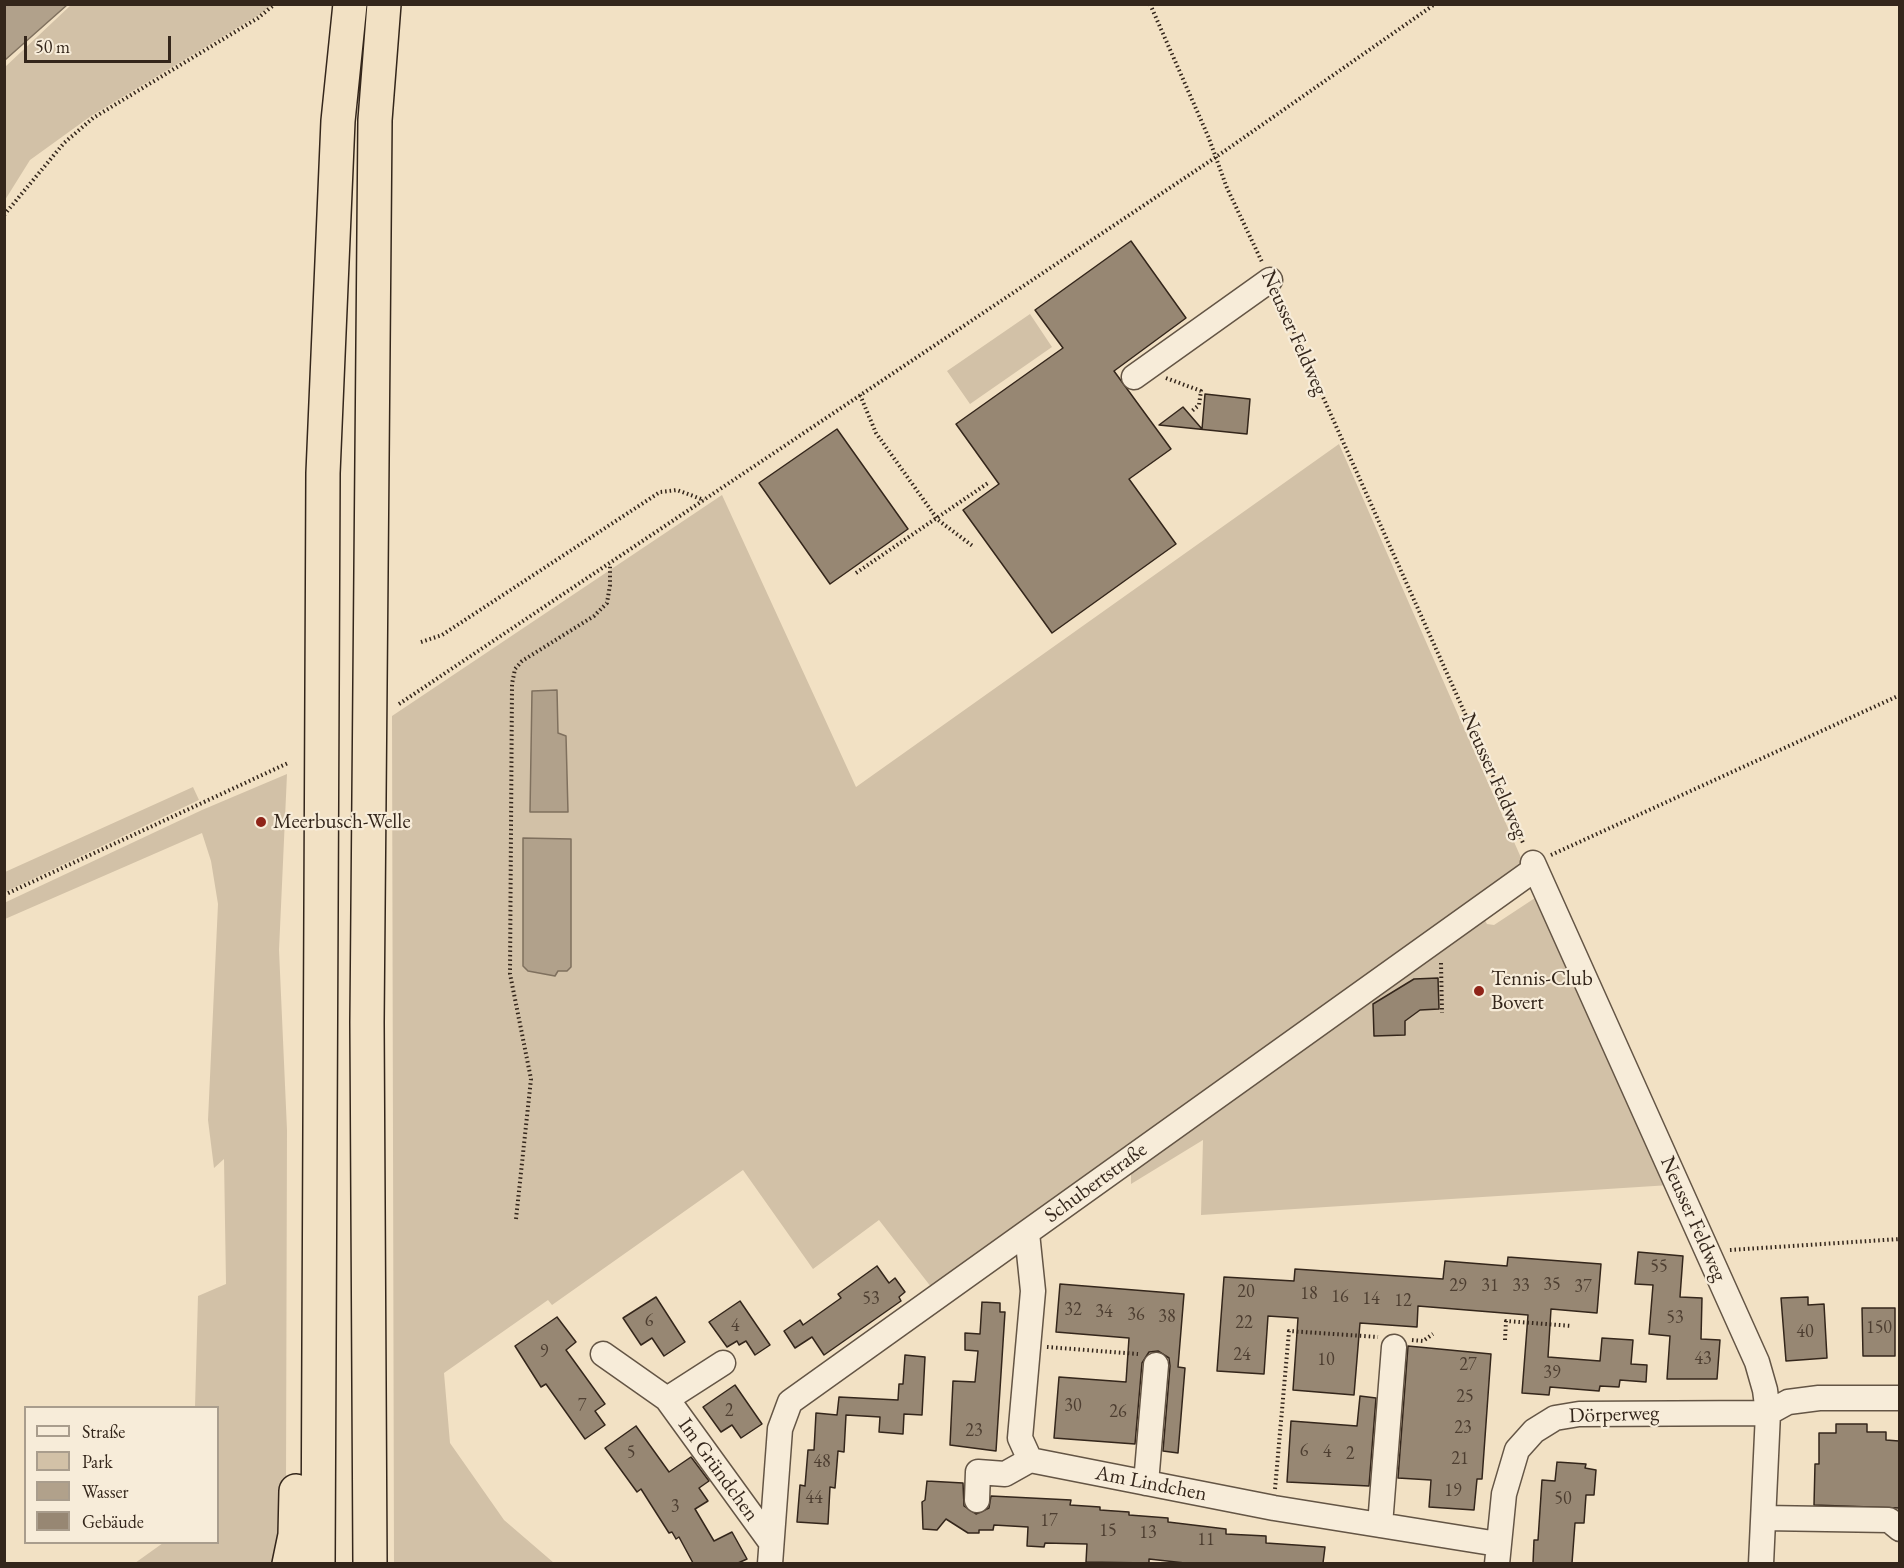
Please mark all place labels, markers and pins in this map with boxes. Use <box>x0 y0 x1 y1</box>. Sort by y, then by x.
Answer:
place label: Meerbusch-Welle <box>273 809 411 835</box>
marker: Meerbusch-Welle <box>254 815 268 829</box>
place label: Tennis-Club Bovert <box>1491 966 1593 1016</box>
marker: Tennis-Club Bovert <box>1472 984 1486 998</box>

